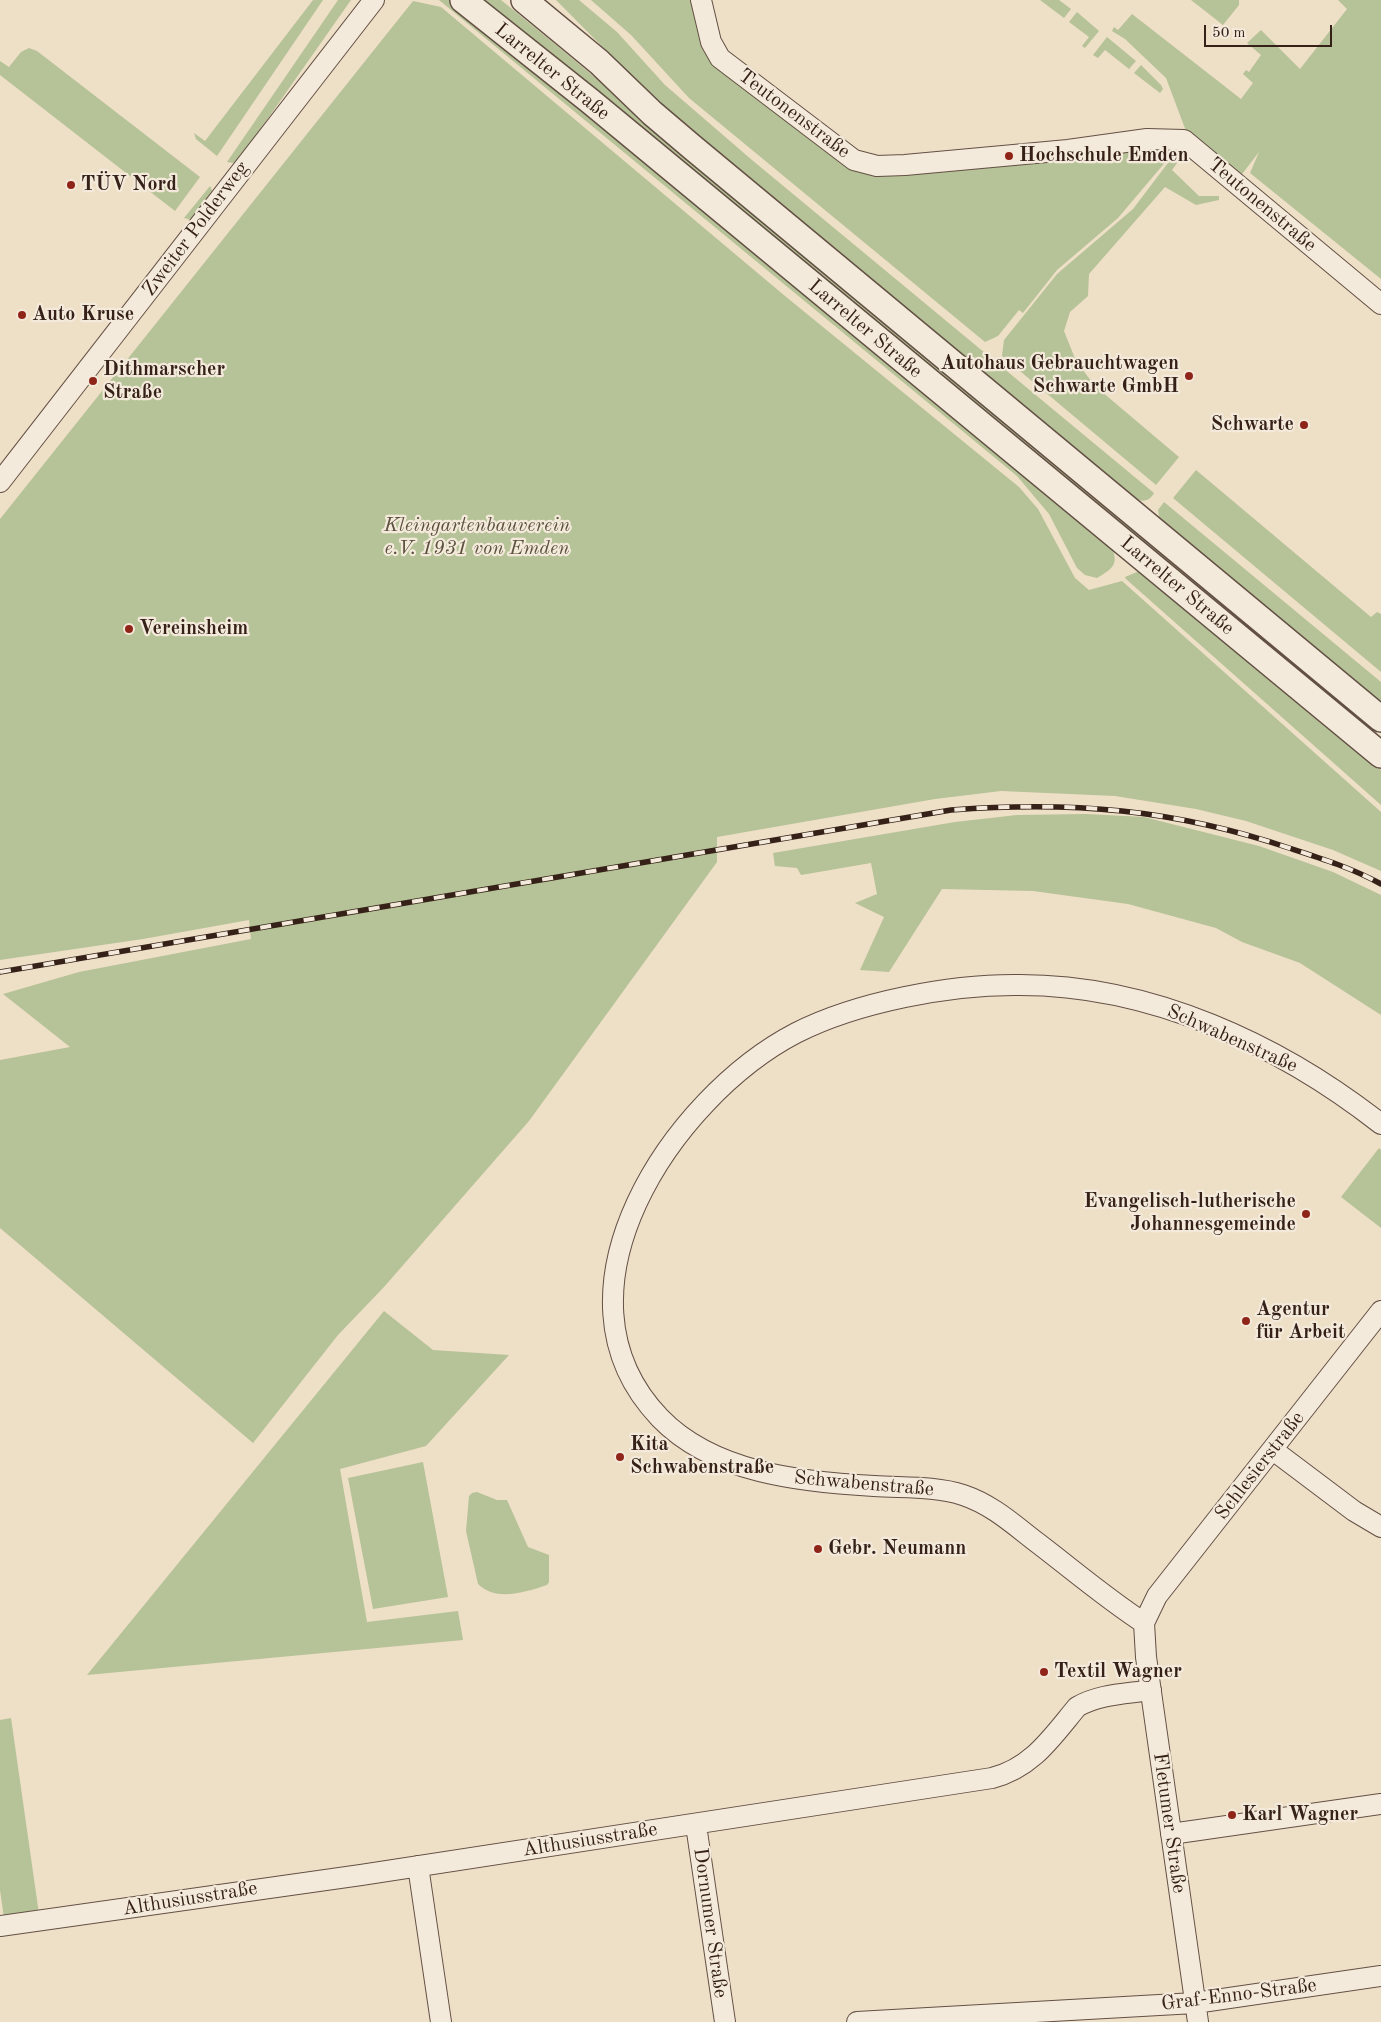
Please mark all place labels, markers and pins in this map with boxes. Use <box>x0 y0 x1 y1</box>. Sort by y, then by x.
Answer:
place label: Hochschule Emden <box>1019 144 1189 168</box>
marker: Hochschule Emden <box>1003 150 1015 162</box>
place label: TÜV Nord <box>81 173 177 197</box>
marker: TÜV Nord <box>65 179 77 191</box>
place label: Auto Kruse <box>32 303 134 327</box>
marker: Auto Kruse <box>16 309 28 321</box>
place label: Autohaus Gebrauchtwagen Schwarte GmbH <box>940 352 1179 399</box>
place label: Dithmarscher Straße <box>103 358 225 405</box>
marker: Autohaus Gebrauchtwagen Schwarte GmbH <box>1183 370 1195 382</box>
marker: Dithmarscher Straße <box>87 375 99 387</box>
place label: Schwarte <box>1211 413 1294 437</box>
marker: Schwarte <box>1298 419 1310 431</box>
place label: Vereinsheim <box>139 617 248 641</box>
marker: Vereinsheim <box>123 623 135 635</box>
place label: Evangelisch-lutherische Johannesgemeinde <box>1084 1190 1296 1237</box>
marker: Evangelisch-lutherische Johannesgemeinde <box>1300 1208 1312 1220</box>
place label: Agentur für Arbeit <box>1256 1298 1345 1345</box>
marker: Agentur für Arbeit <box>1240 1315 1252 1327</box>
place label: Kita Schwabenstraße <box>630 1433 774 1480</box>
marker: Kita Schwabenstraße <box>614 1451 626 1463</box>
place label: Gebr. Neumann <box>828 1537 966 1561</box>
marker: Gebr. Neumann <box>812 1543 824 1555</box>
place label: Textil Wagner <box>1054 1660 1182 1684</box>
marker: Textil Wagner <box>1038 1666 1050 1678</box>
place label: Karl Wagner <box>1242 1803 1358 1827</box>
marker: Karl Wagner <box>1226 1809 1238 1821</box>

